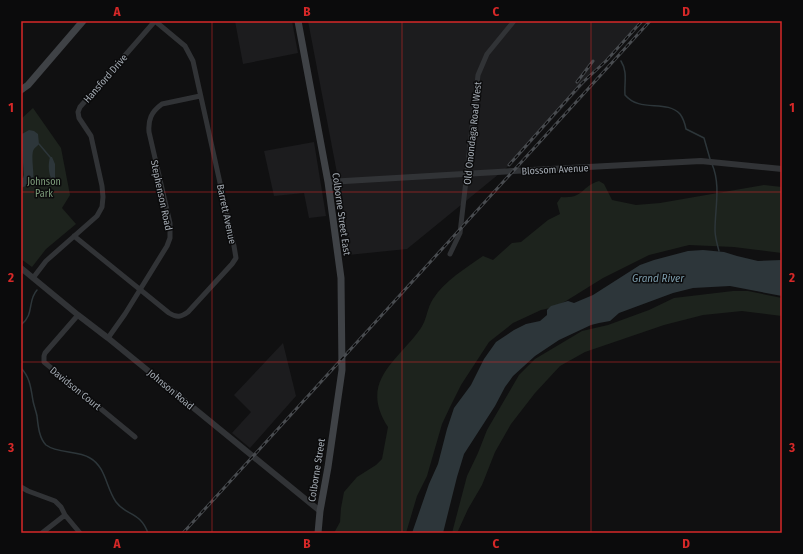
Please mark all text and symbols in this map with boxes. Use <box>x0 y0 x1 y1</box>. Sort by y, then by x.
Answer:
text: A <box>112 4 121 19</box>
text: B <box>303 4 311 19</box>
text: C <box>493 4 500 19</box>
text: D <box>682 4 690 19</box>
street label: Hansford Drive <box>81 52 130 106</box>
street label: Old Onondaga Road West <box>462 80 484 185</box>
text: 1 <box>8 100 14 115</box>
text: 1 <box>789 100 795 115</box>
street label: Stephenson Road <box>148 159 174 232</box>
street label: Blossom Avenue <box>521 162 589 178</box>
street label: Colborne Street East <box>329 172 353 257</box>
park label: Johnson Park <box>27 176 61 200</box>
street label: Barrett Avenue <box>214 183 238 245</box>
text: 2 <box>7 270 14 285</box>
text: 2 <box>788 270 795 285</box>
water label: Grand River <box>632 272 685 285</box>
street label: Davidson Court <box>47 365 104 413</box>
street label: Johnson Road <box>145 367 196 412</box>
street label: Colborne Street <box>306 437 328 503</box>
text: 3 <box>7 440 14 455</box>
text: 3 <box>788 440 795 455</box>
text: A <box>112 536 121 551</box>
text: B <box>303 536 311 551</box>
text: C <box>493 536 500 551</box>
text: D <box>682 536 690 551</box>

